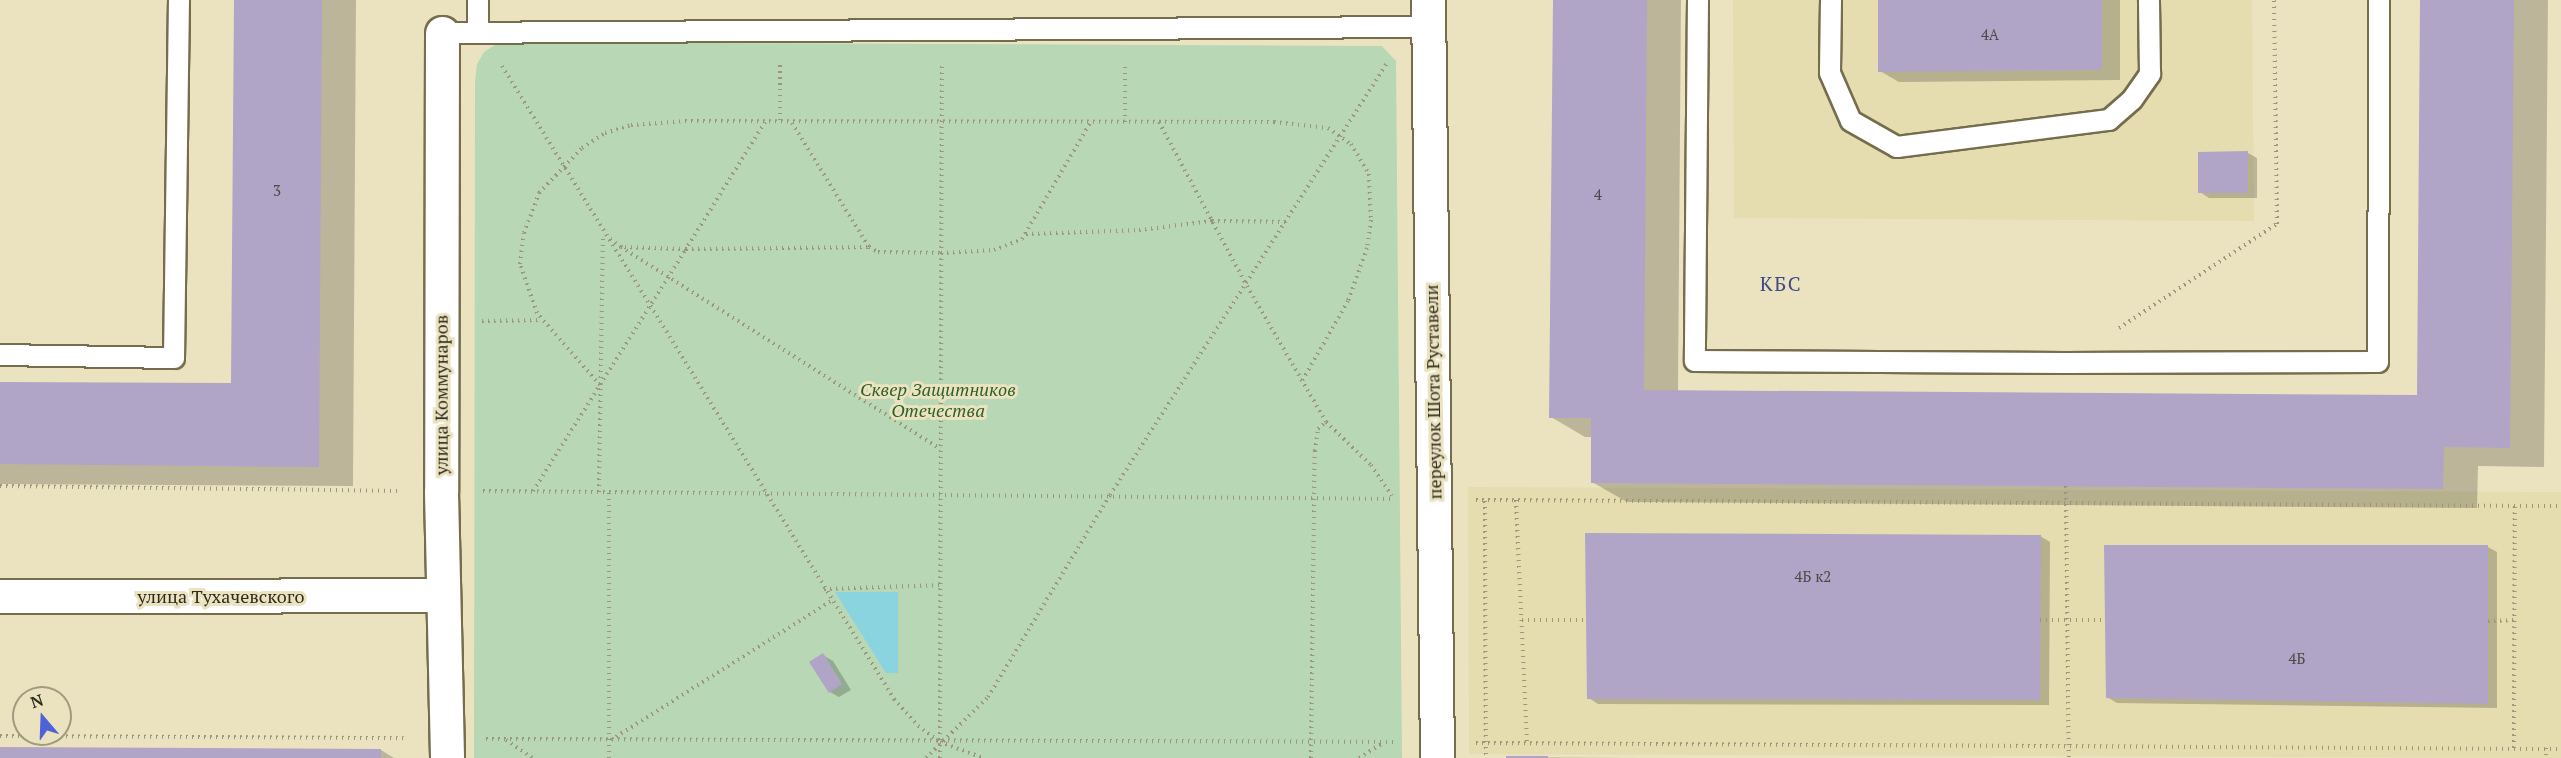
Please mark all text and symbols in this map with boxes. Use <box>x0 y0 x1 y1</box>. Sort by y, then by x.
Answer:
house number: 4А <box>1981 26 1999 44</box>
house number: 3 <box>273 182 281 200</box>
house number: 4 <box>1594 186 1602 204</box>
district label: КБС <box>1760 271 1802 295</box>
street label: переулок Шота Руставели <box>1420 284 1446 500</box>
street label: улица Коммунаров <box>430 315 452 475</box>
park label: Сквер Защитников Отечества <box>860 379 1016 422</box>
house number: 4Б к2 <box>1795 568 1831 586</box>
street label: улица Тухачевского <box>138 585 304 607</box>
house number: 4Б <box>2289 650 2305 668</box>
north arrow <box>12 686 72 746</box>
text: N <box>27 688 46 713</box>

